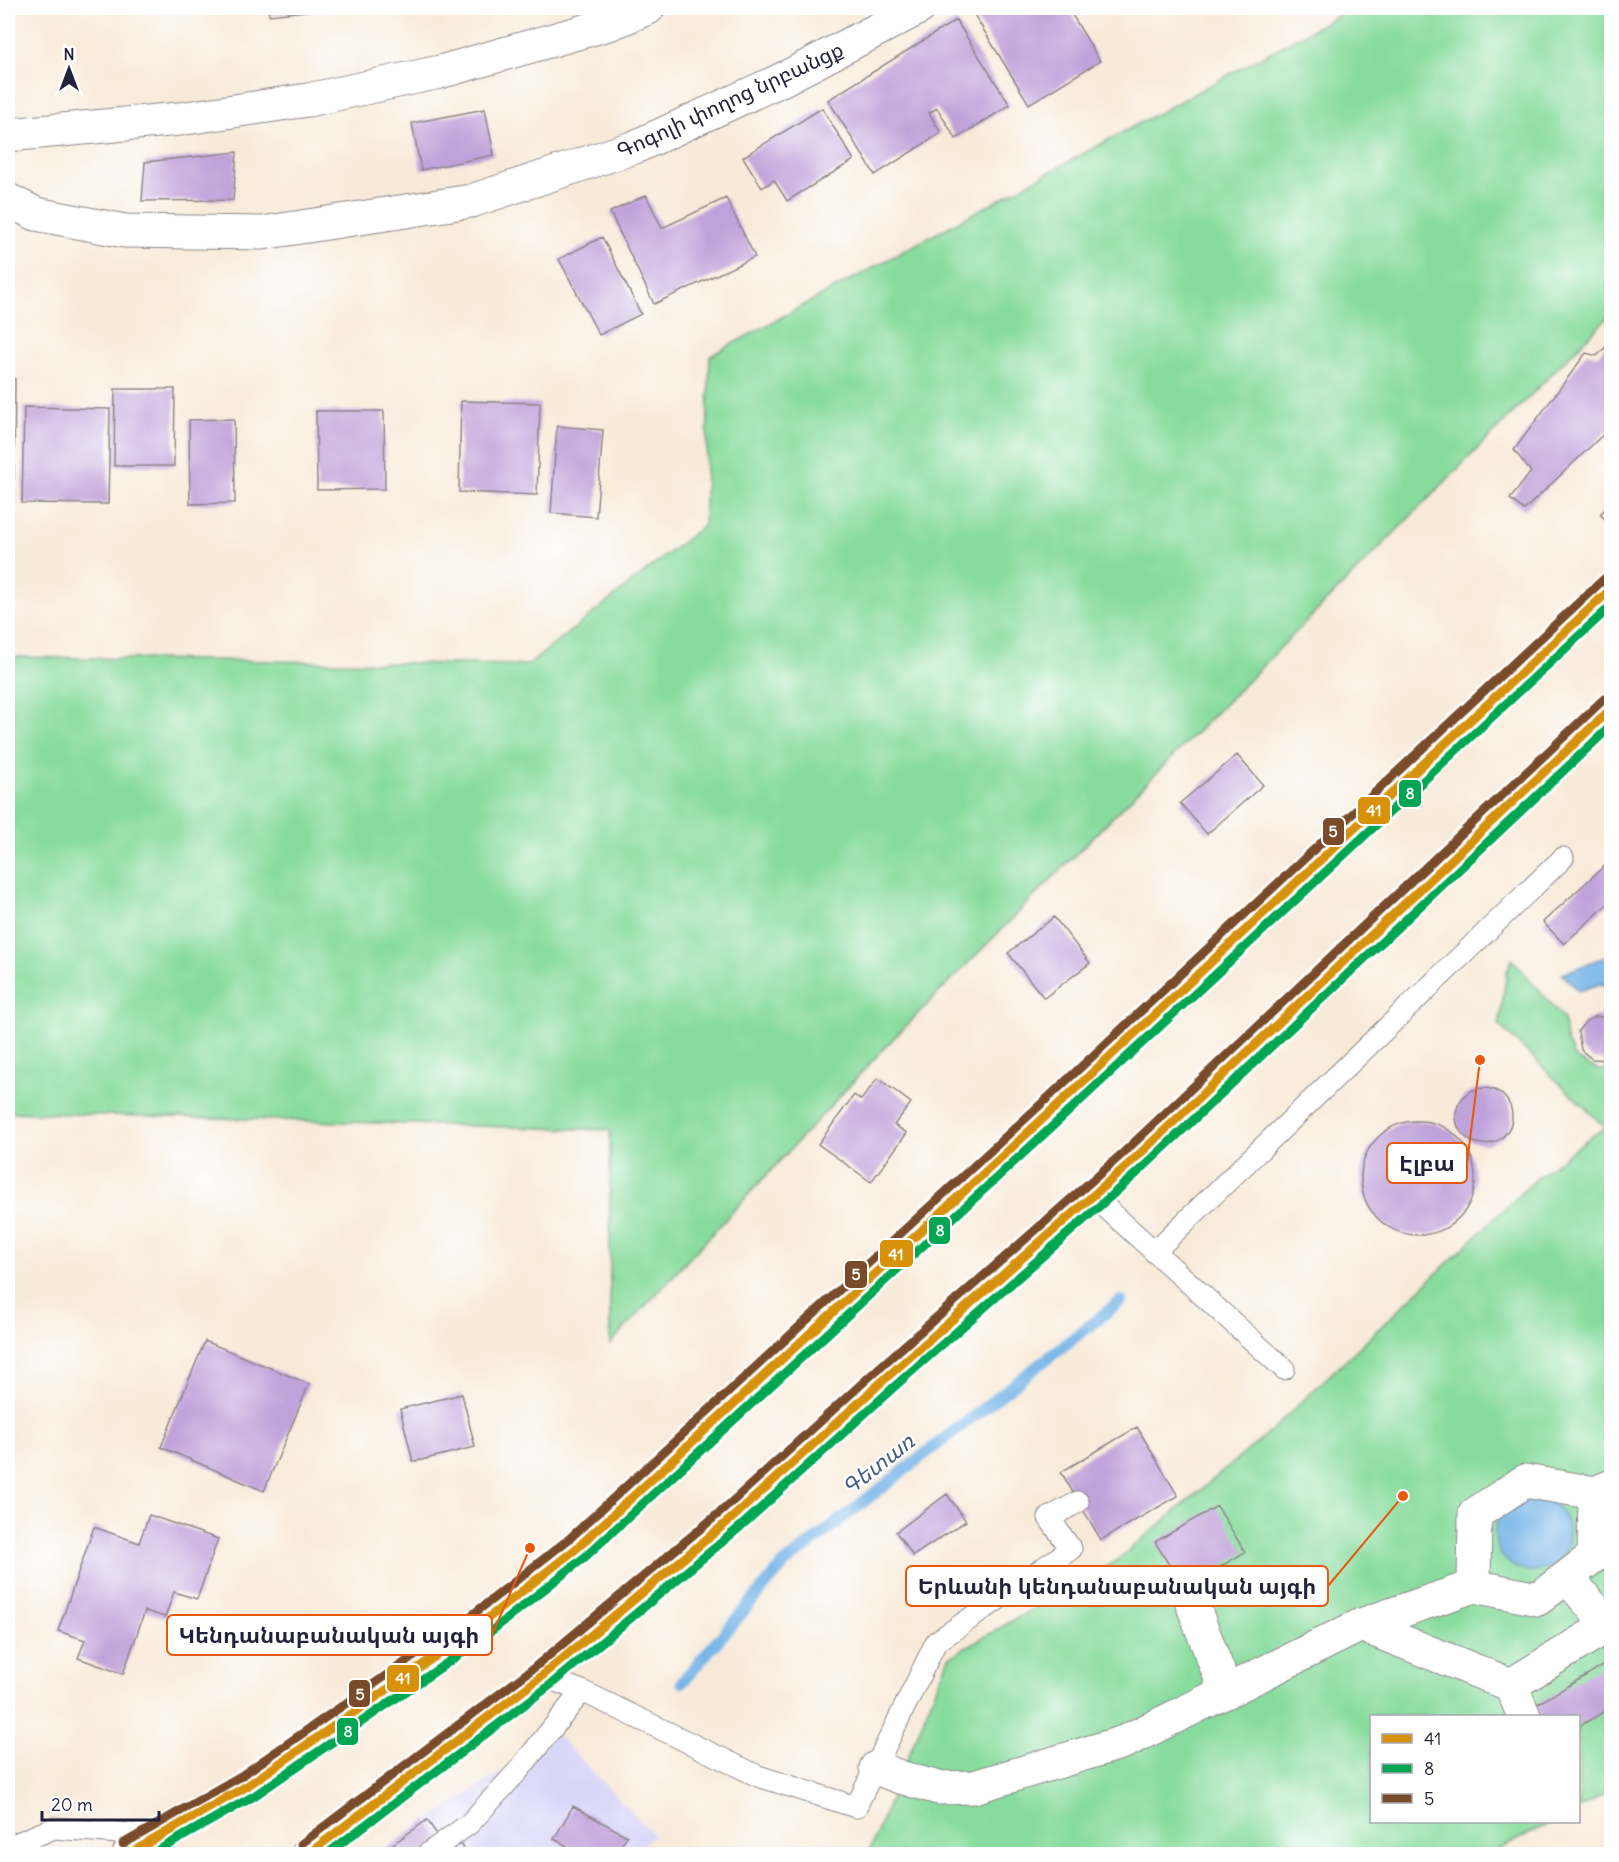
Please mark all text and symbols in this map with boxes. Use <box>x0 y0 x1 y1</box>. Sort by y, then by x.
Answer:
street label: Գոգոլի փողոց նրբանցք <box>612 36 848 164</box>
north arrow <box>39 39 99 99</box>
text: N <box>63 44 75 64</box>
line badge: 8 <box>1398 779 1422 808</box>
text: 8 <box>1405 783 1415 803</box>
line badge: 41 <box>1357 796 1391 825</box>
text: 41 <box>1366 800 1382 820</box>
line badge: 5 <box>1322 817 1345 846</box>
text: 5 <box>1328 821 1338 841</box>
callout: Էլբա <box>1387 1143 1467 1183</box>
text: Էլբա <box>1399 1149 1455 1177</box>
line badge: 8 <box>928 1216 951 1245</box>
text: 8 <box>935 1220 945 1240</box>
line badge: 41 <box>879 1239 914 1268</box>
text: 41 <box>888 1244 904 1264</box>
line badge: 5 <box>844 1260 868 1289</box>
text: 5 <box>851 1264 861 1284</box>
water label: Գետառ <box>836 1427 920 1501</box>
callout: Երևանի կենդանաբանական այգի <box>906 1566 1328 1606</box>
text: Երևանի կենդանաբանական այգի <box>918 1572 1316 1600</box>
callout: Կենդանաբանական այգի <box>167 1615 492 1655</box>
text: Կենդանաբանական այգի <box>179 1621 479 1649</box>
line badge: 41 <box>386 1664 420 1693</box>
text: 41 <box>395 1668 411 1688</box>
line badge: 5 <box>348 1679 371 1708</box>
text: 5 <box>355 1684 365 1704</box>
legend <box>1370 1715 1580 1823</box>
line badge: 8 <box>336 1717 359 1746</box>
text: 8 <box>343 1721 353 1741</box>
text: 41 <box>1424 1727 1441 1750</box>
text: 8 <box>1424 1757 1434 1780</box>
scale bar <box>42 1784 159 1822</box>
text: 5 <box>1424 1787 1434 1810</box>
text: 20 m <box>51 1793 93 1816</box>

